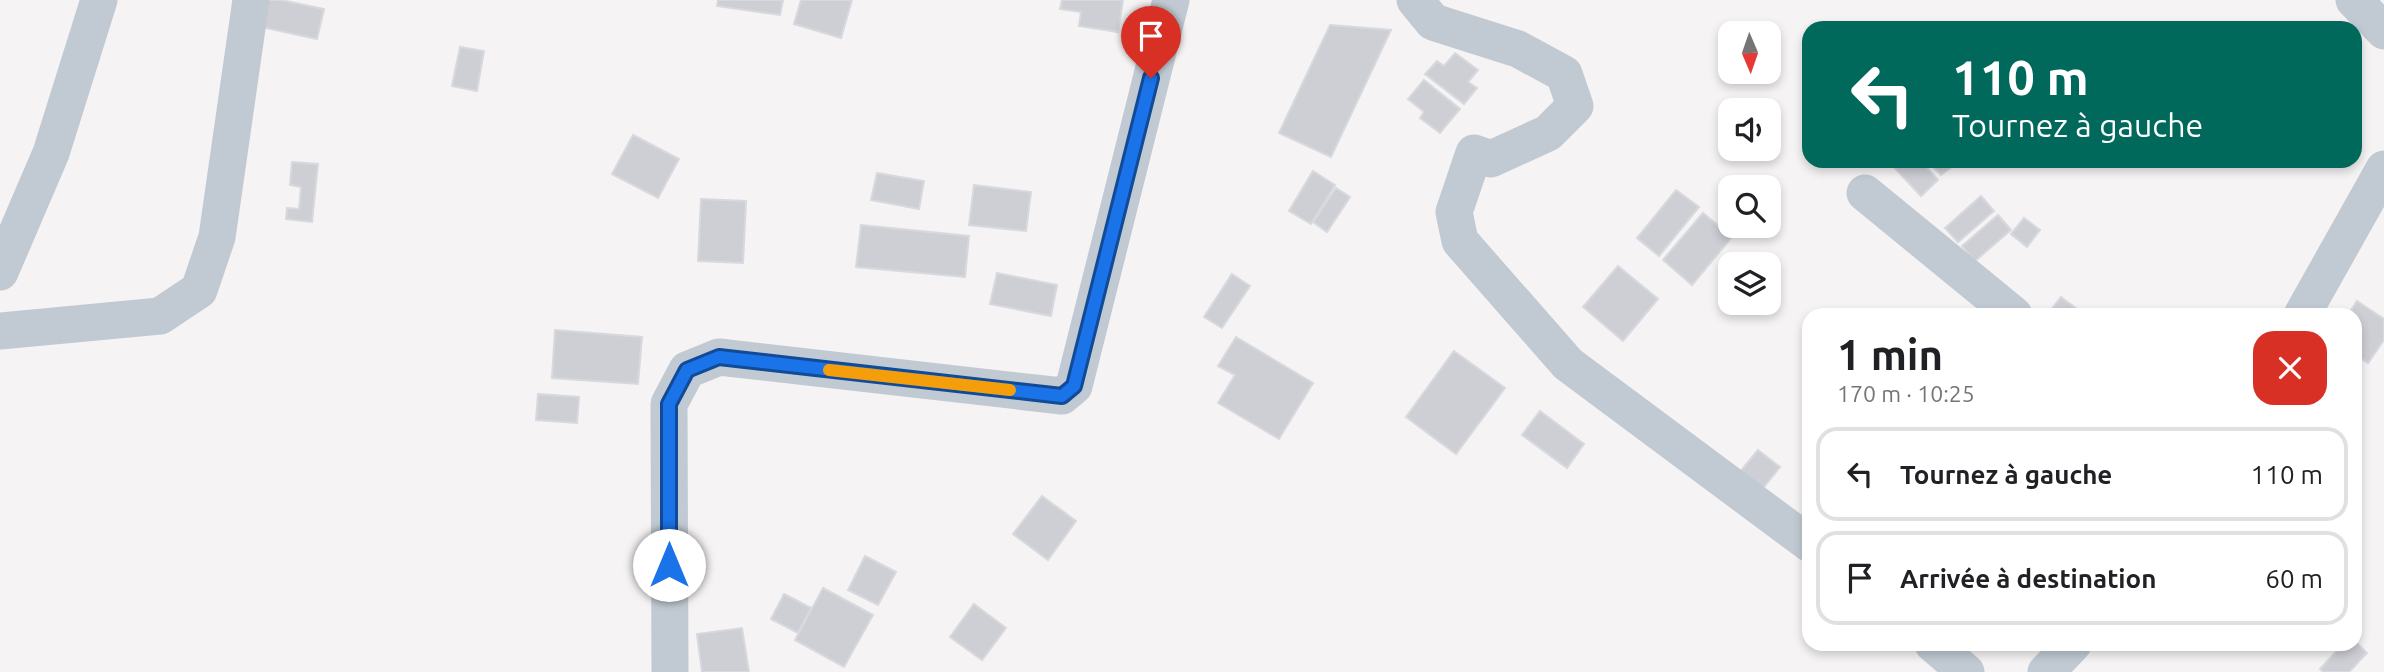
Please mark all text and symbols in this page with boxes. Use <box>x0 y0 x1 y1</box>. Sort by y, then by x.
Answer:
pin <box>1121 6 1181 78</box>
icon: arrive <box>1132 17 1170 55</box>
north arrow <box>1718 21 1782 84</box>
map controls <box>1718 21 1781 315</box>
icon: left <box>1837 49 1928 140</box>
text: 110 m <box>1952 49 2089 104</box>
button: sound <box>1718 98 1781 161</box>
text: Tournez à gauche <box>1952 107 2203 143</box>
button: search <box>1718 175 1781 238</box>
button: layers <box>1718 252 1781 315</box>
text: 1 min <box>1837 331 1943 378</box>
button: close <box>2253 331 2327 405</box>
text: 170 m · 10:25 <box>1837 381 1975 406</box>
icon: left <box>1841 455 1879 493</box>
text: Tournez à gauche <box>1900 460 2112 489</box>
text: 110 m <box>2251 460 2323 489</box>
position arrow <box>632 528 706 602</box>
icon: arrive <box>1841 559 1879 597</box>
text: Arrivée à destination <box>1900 564 2156 593</box>
text: 60 m <box>2265 564 2323 593</box>

